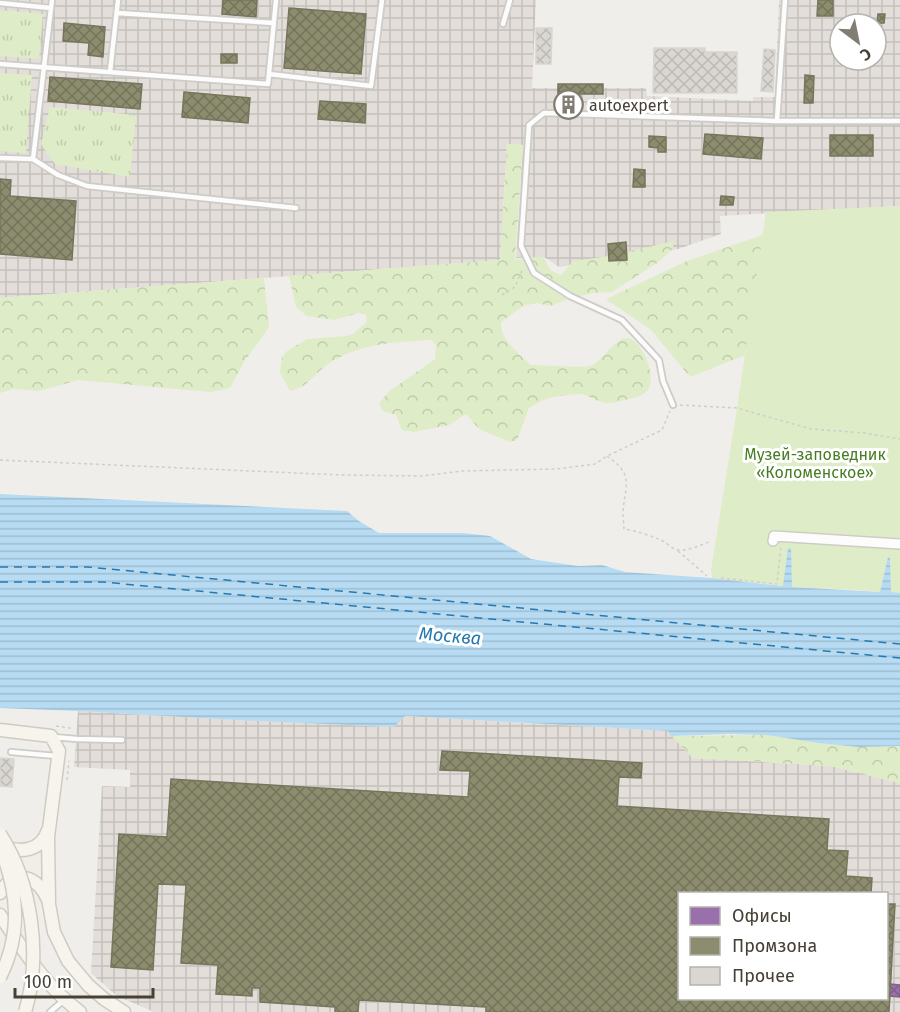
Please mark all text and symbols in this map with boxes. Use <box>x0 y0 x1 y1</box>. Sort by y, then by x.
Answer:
north arrow <box>828 12 888 72</box>
text: С <box>856 44 875 65</box>
building icon: autoexpert <box>552 89 584 121</box>
place label: autoexpert <box>589 96 669 115</box>
park label: Музей-заповедник «Коломенское» <box>744 445 886 482</box>
water label: Москва <box>418 622 482 650</box>
legend <box>678 892 888 1000</box>
text: Офисы <box>732 905 792 927</box>
text: Промзона <box>732 935 817 957</box>
scale bar <box>15 961 153 999</box>
text: Прочее <box>732 965 795 987</box>
text: 100 m <box>24 971 72 993</box>

